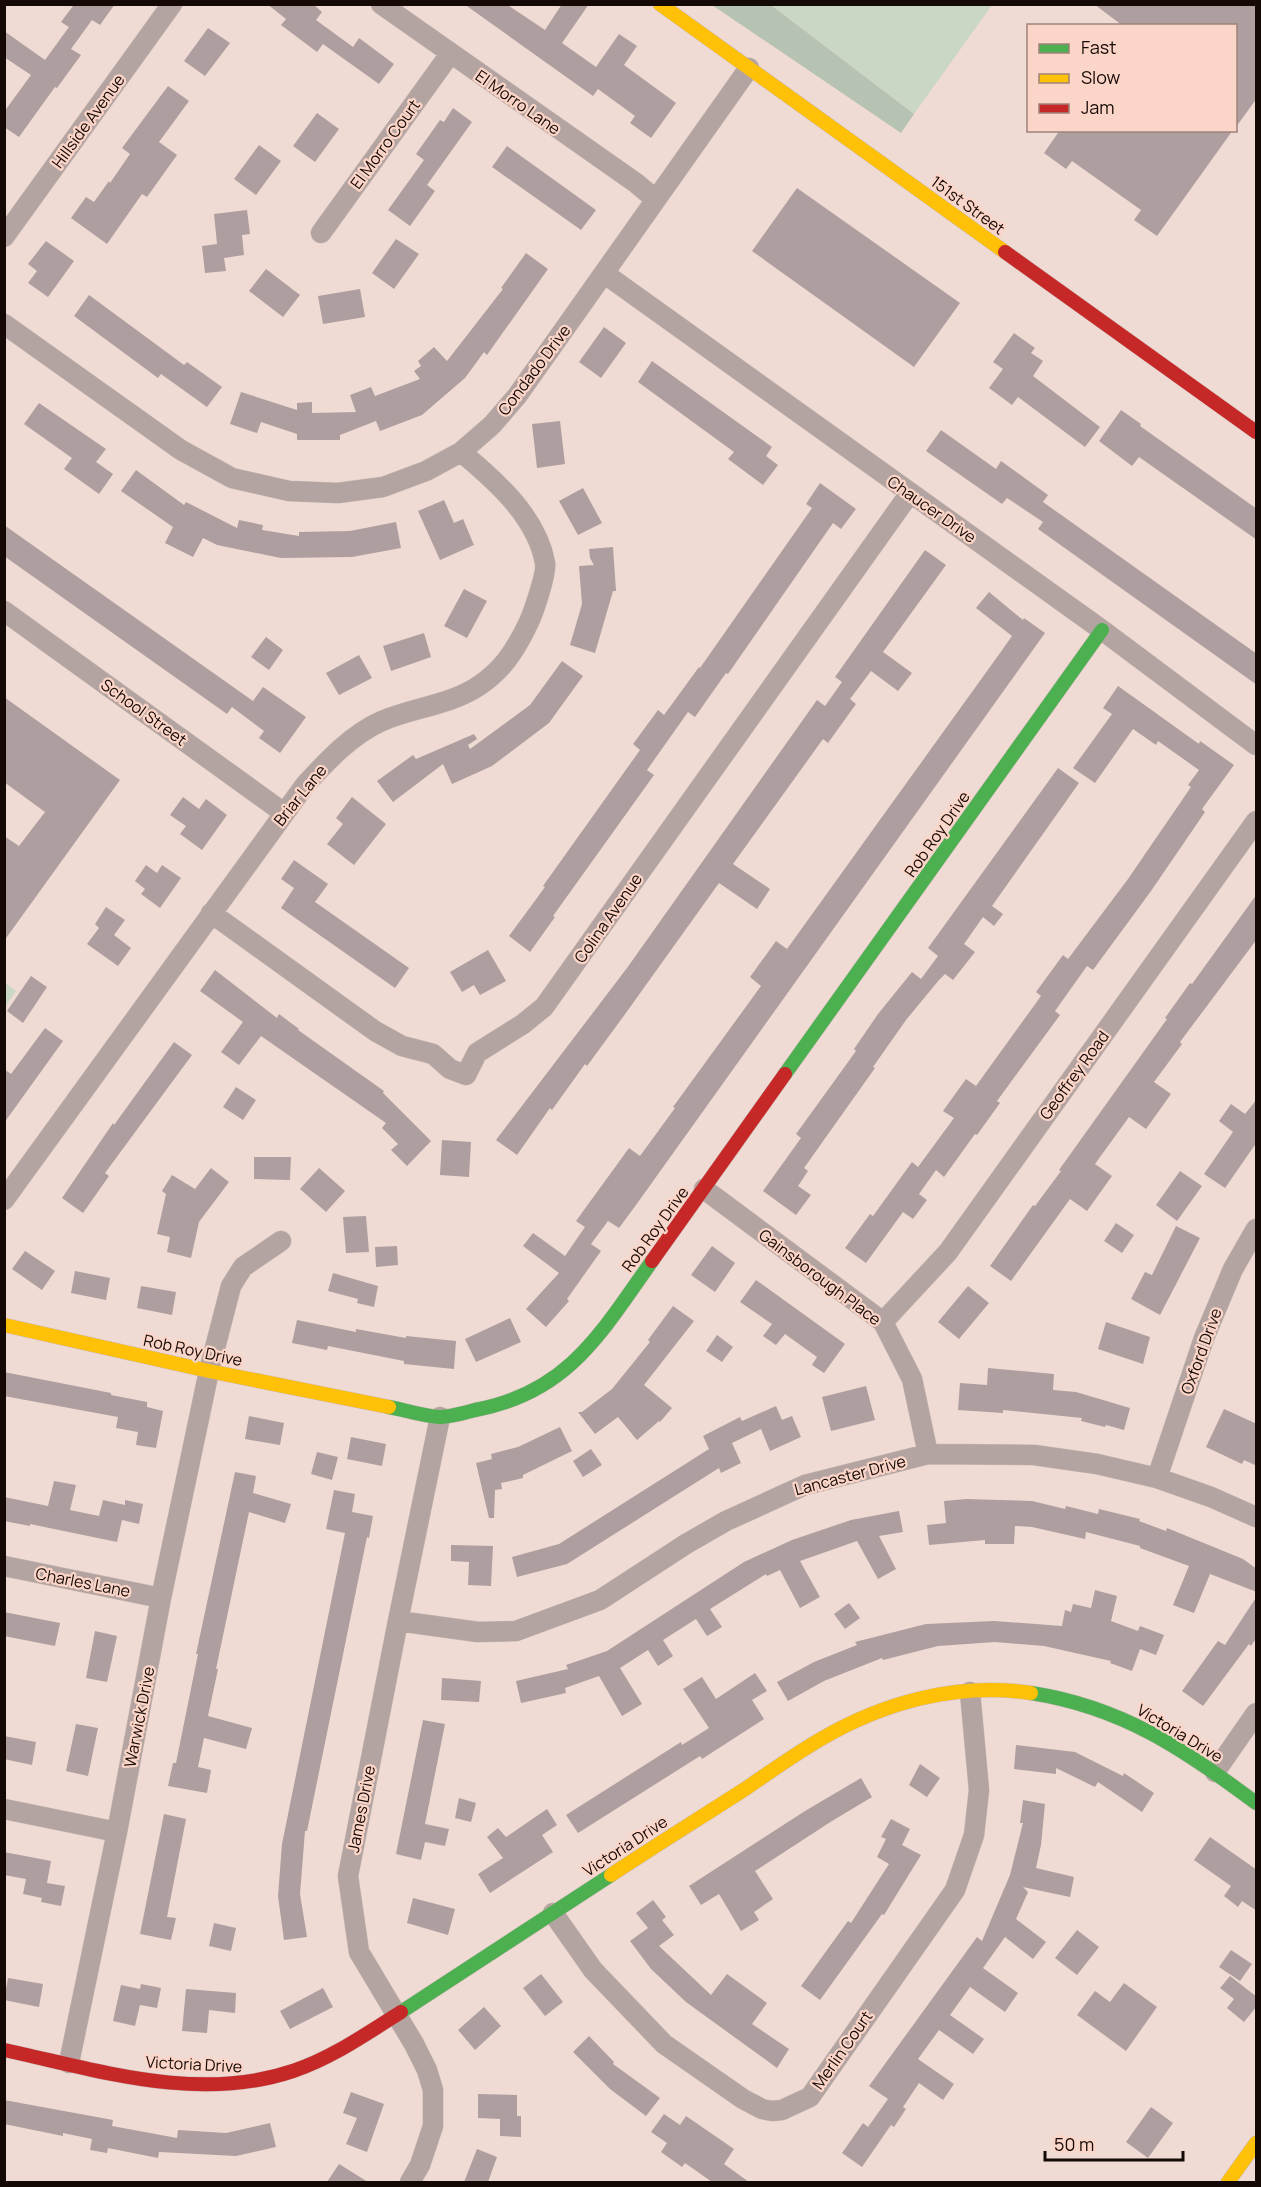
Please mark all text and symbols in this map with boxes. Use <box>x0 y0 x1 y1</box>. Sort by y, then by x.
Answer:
legend <box>1027 24 1237 132</box>
text: Fast <box>1081 35 1116 59</box>
street label: El Morro Lane <box>471 65 565 139</box>
text: Slow <box>1081 65 1121 89</box>
street label: Hillside Avenue <box>46 70 130 172</box>
street label: El Morro Court <box>345 95 425 193</box>
text: Jam <box>1081 95 1115 119</box>
street label: 151st Street <box>926 171 1010 239</box>
street label: Condado Drive <box>493 320 575 420</box>
street label: Chaucer Drive <box>883 470 981 548</box>
street label: School Street <box>97 673 191 751</box>
street label: Briar Lane <box>268 760 332 830</box>
street label: Rob Roy Drive <box>899 787 975 881</box>
street label: Colina Avenue <box>569 869 647 967</box>
street label: Geoffrey Road <box>1034 1026 1114 1124</box>
street label: Rob Roy Drive <box>617 1182 693 1276</box>
street label: Gainsborough Place <box>754 1224 886 1330</box>
street label: Oxford Drive <box>1175 1305 1227 1397</box>
street label: Rob Roy Drive <box>142 1329 244 1371</box>
street label: Lancaster Drive <box>792 1450 908 1500</box>
street label: Charles Lane <box>34 1562 132 1602</box>
street label: Warwick Drive <box>118 1665 160 1769</box>
street label: Victoria Drive <box>1133 1699 1227 1767</box>
street label: James Drive <box>342 1764 380 1854</box>
street label: Victoria Drive <box>579 1811 671 1881</box>
street label: Merlin Court <box>807 2006 877 2094</box>
street label: Victoria Drive <box>145 2050 243 2078</box>
scale bar <box>1045 2124 1183 2162</box>
text: 50 m <box>1054 2132 1094 2156</box>

